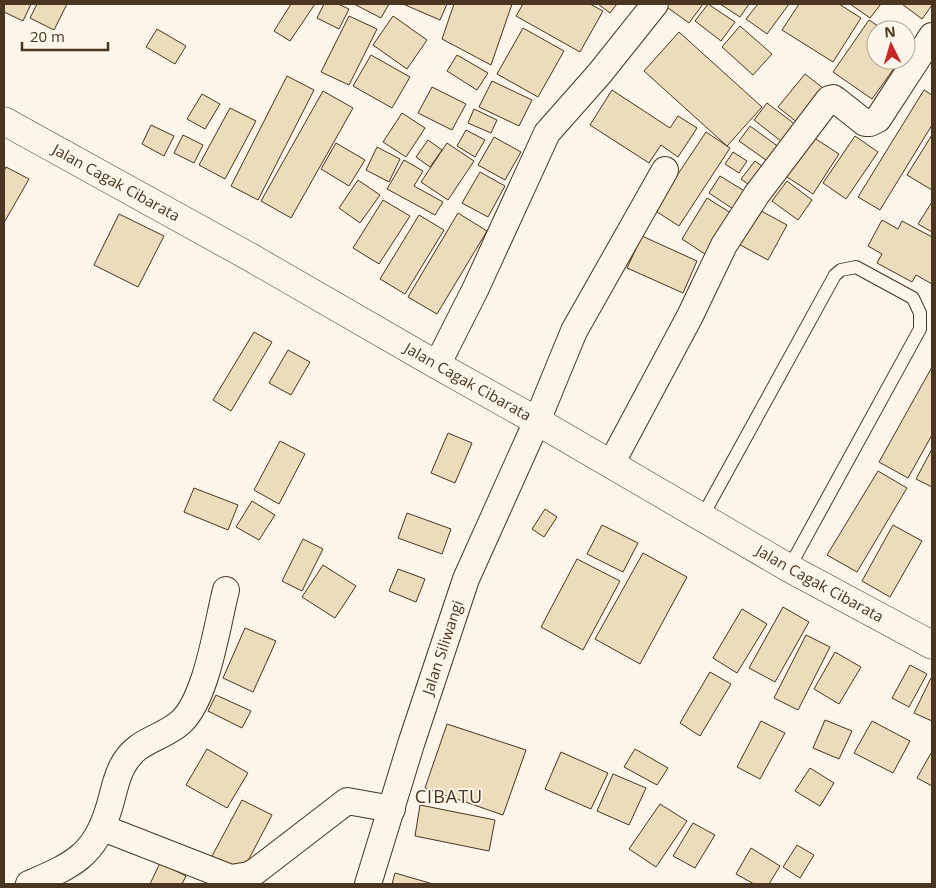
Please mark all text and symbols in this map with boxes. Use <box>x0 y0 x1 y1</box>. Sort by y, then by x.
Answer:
scale bar <box>22 20 109 52</box>
north arrow <box>866 20 916 70</box>
text: N <box>883 22 896 42</box>
text: 20 m <box>30 26 65 46</box>
street label: Jalan Cagak Cibarata <box>47 138 184 225</box>
street label: Jalan Cagak Cibarata <box>399 336 535 425</box>
street label: Jalan Cagak Cibarata <box>751 539 888 626</box>
street label: Jalan Siliwangi <box>416 598 467 699</box>
district label: CIBATU <box>415 784 483 808</box>

